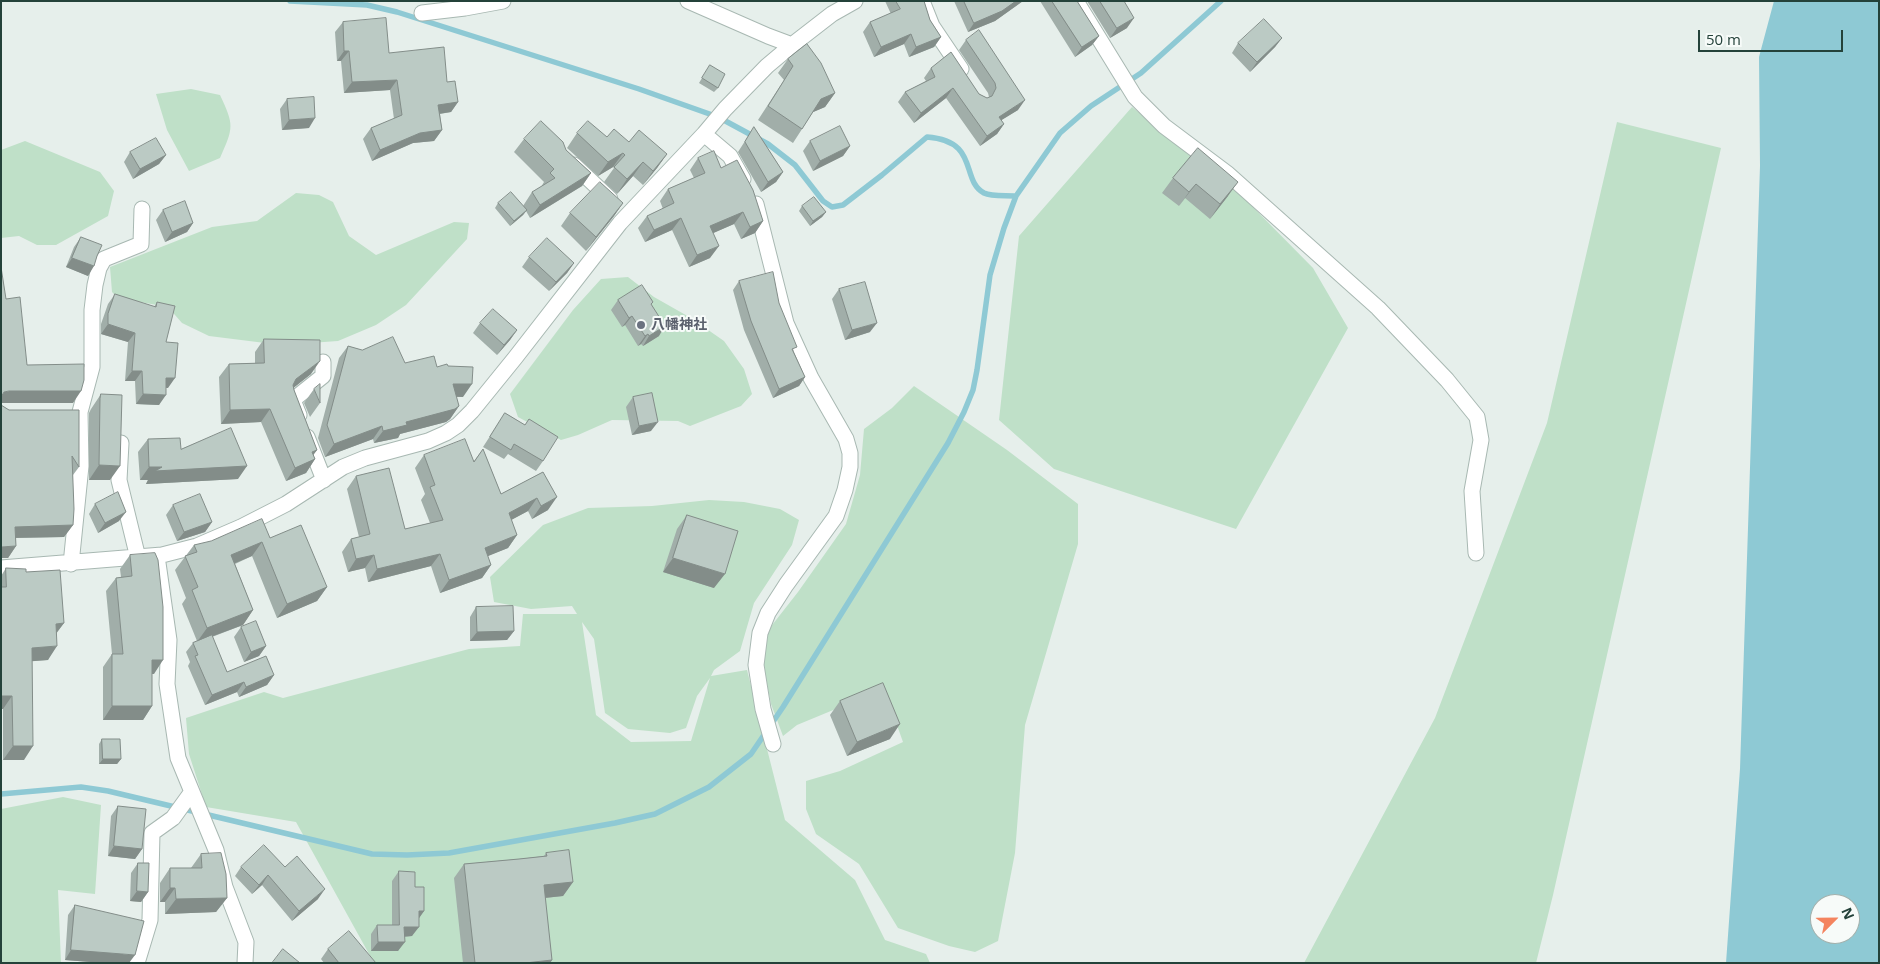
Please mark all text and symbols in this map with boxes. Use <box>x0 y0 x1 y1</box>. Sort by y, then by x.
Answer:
scale bar <box>1700 20 1845 52</box>
text: 50 m <box>1706 29 1741 49</box>
place label: 八幡神社 <box>651 317 707 333</box>
marker: 八幡神社 <box>635 319 647 331</box>
north arrow <box>1810 894 1860 944</box>
text: N <box>1837 904 1859 922</box>

